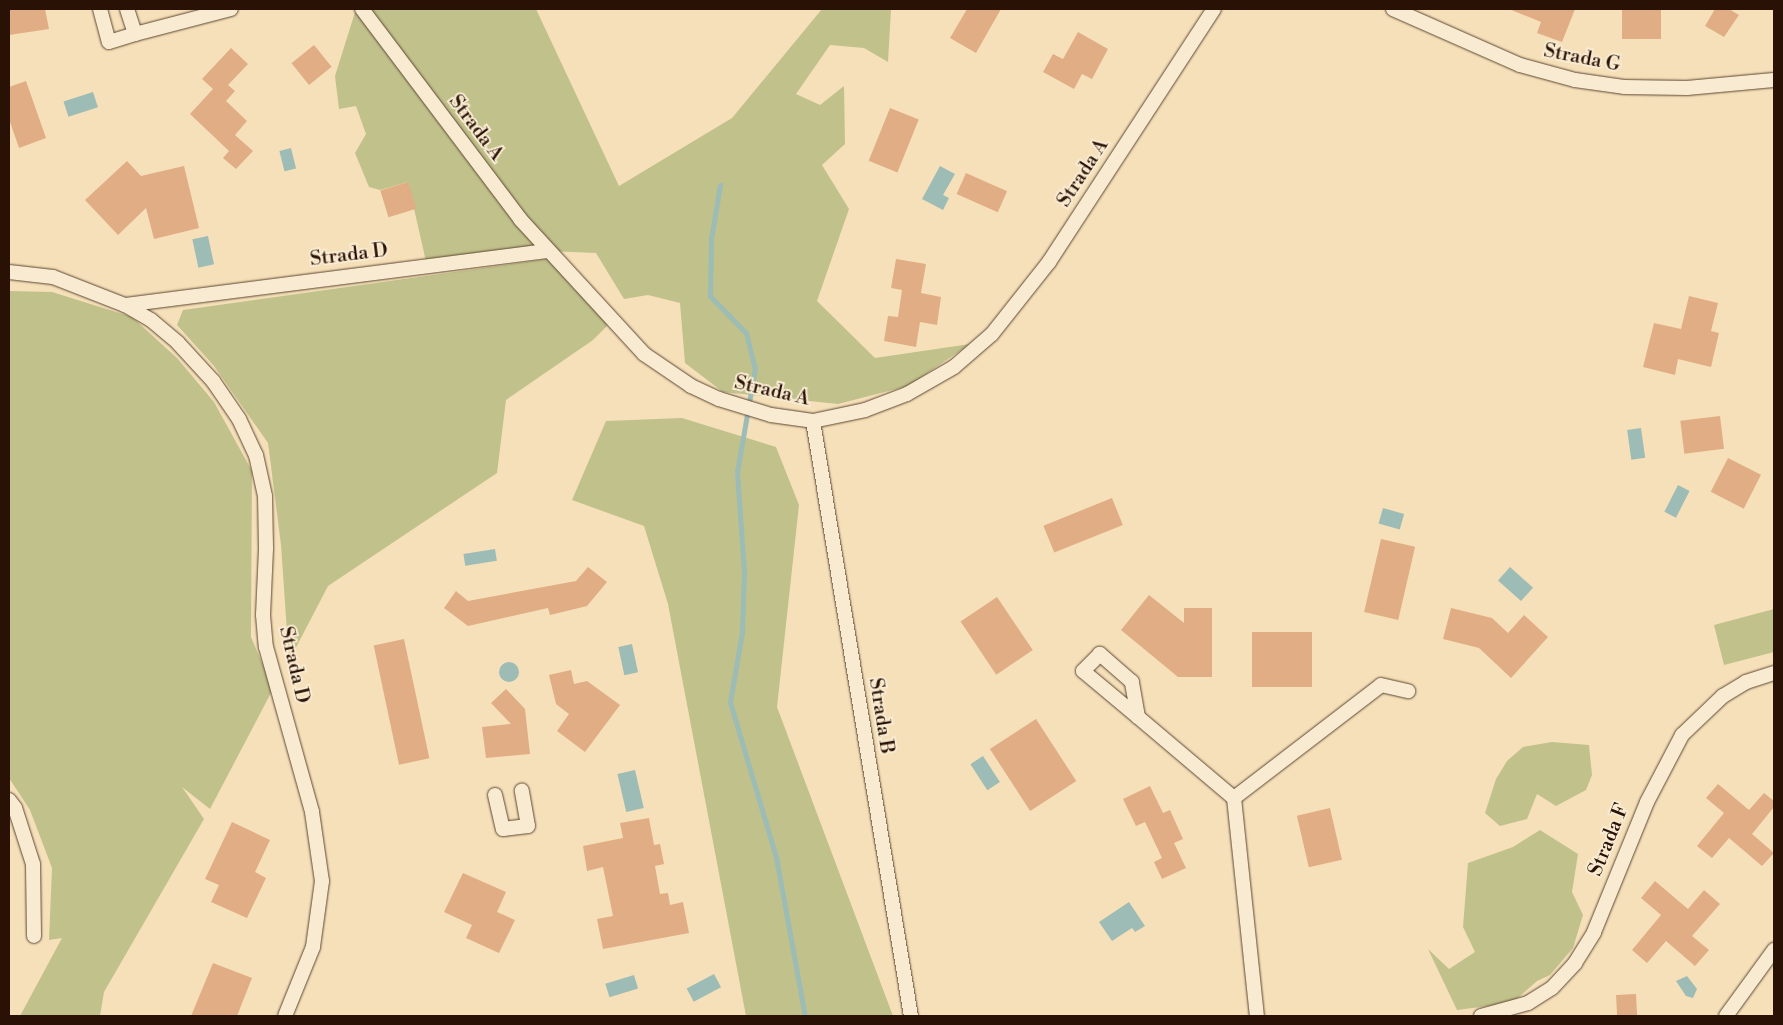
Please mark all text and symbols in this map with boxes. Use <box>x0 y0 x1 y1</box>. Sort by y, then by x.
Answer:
street label: Strada G <box>1542 39 1622 77</box>
street label: Strada A <box>443 90 509 166</box>
street label: Strada A <box>1052 134 1114 212</box>
street label: Strada D <box>309 238 389 272</box>
street label: Strada A <box>732 371 812 411</box>
street label: Strada D <box>273 624 315 706</box>
street label: Strada B <box>863 676 899 756</box>
street label: Strada F <box>1584 800 1634 880</box>

